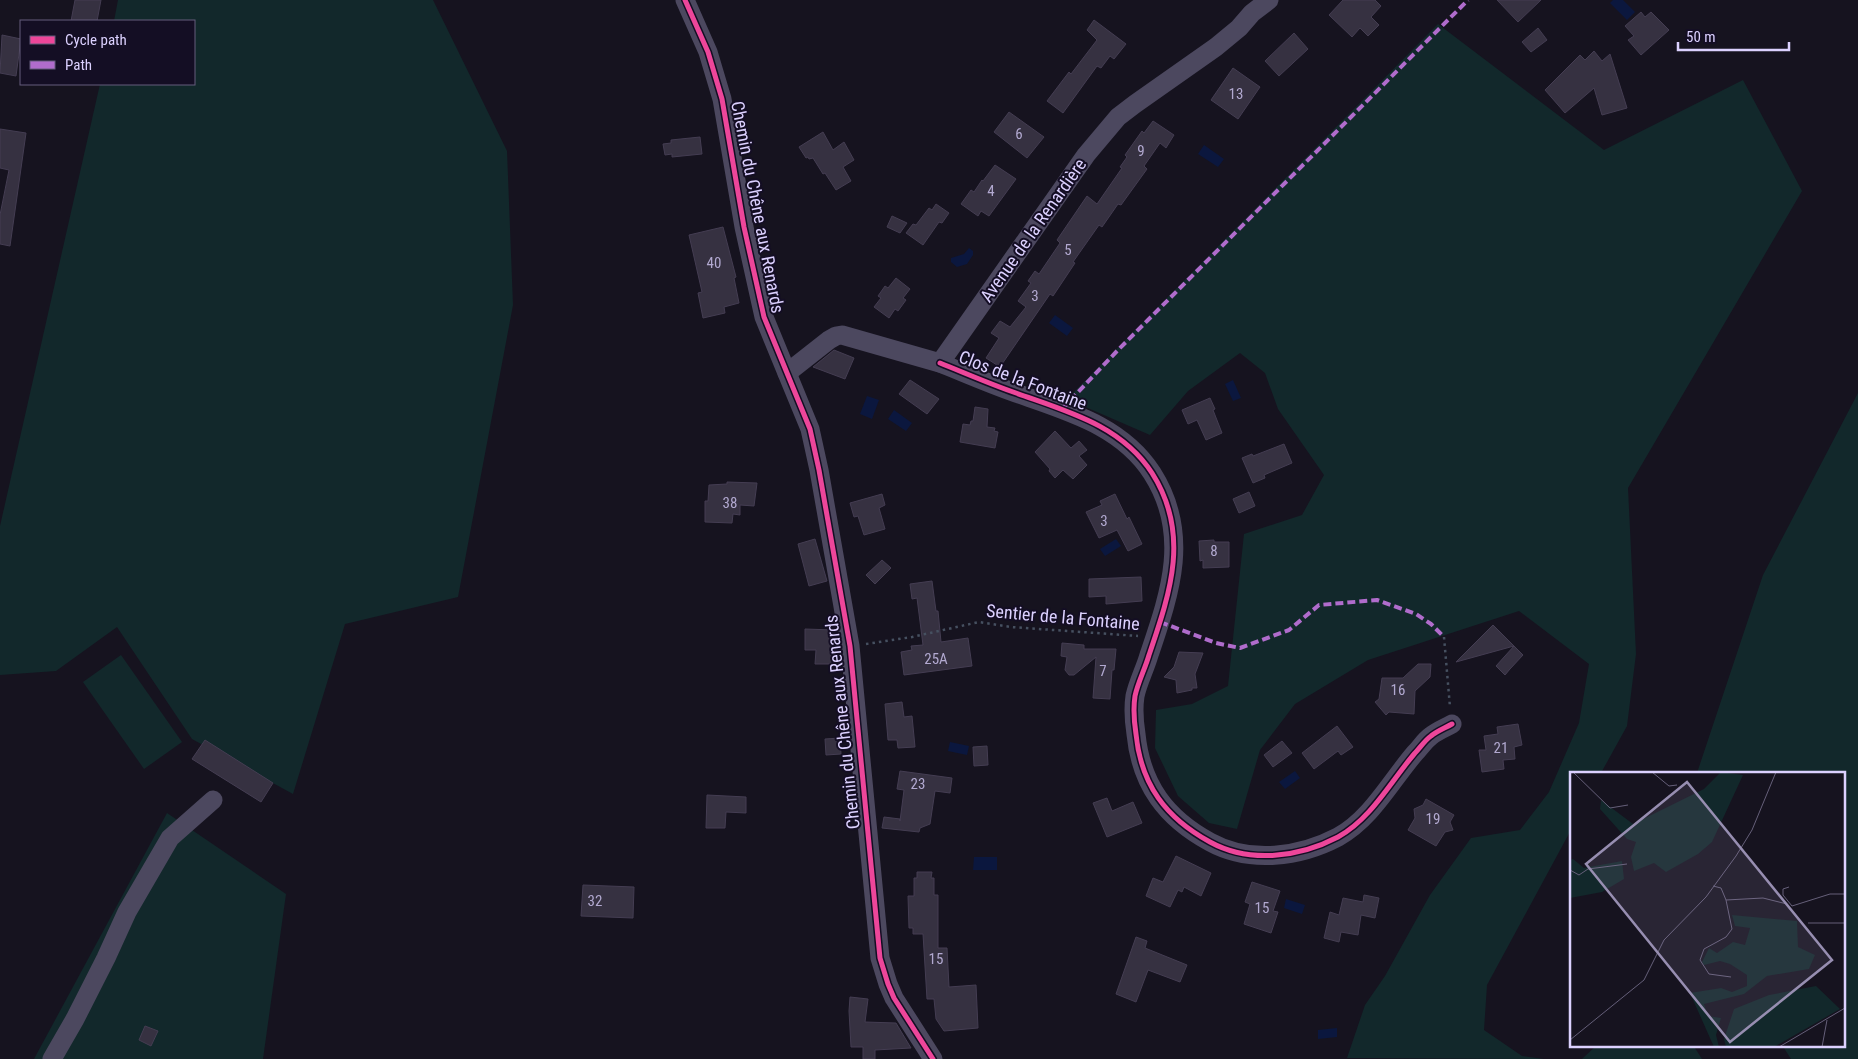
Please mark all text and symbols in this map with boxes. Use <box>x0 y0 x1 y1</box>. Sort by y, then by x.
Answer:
legend <box>20 20 195 85</box>
scale bar <box>1678 20 1789 52</box>
text: 50 m <box>1686 28 1716 46</box>
text: Cycle path <box>65 31 127 49</box>
text: Path <box>65 56 92 74</box>
house number: 13 <box>1229 85 1243 103</box>
street label: Chemin du Chêne aux Renards <box>727 99 789 315</box>
house number: 6 <box>1015 125 1023 143</box>
house number: 9 <box>1137 142 1145 160</box>
street label: Avenue de la Renardière <box>976 154 1090 306</box>
house number: 4 <box>987 182 995 200</box>
house number: 5 <box>1064 241 1072 259</box>
house number: 40 <box>707 254 721 272</box>
house number: 3 <box>1031 287 1039 305</box>
street label: Clos de la Fontaine <box>956 346 1090 414</box>
house number: 38 <box>723 494 737 512</box>
house number: 3 <box>1100 512 1108 530</box>
house number: 8 <box>1210 542 1218 560</box>
street label: Sentier de la Fontaine <box>985 600 1141 634</box>
street label: Chemin du Chêne aux Renards <box>820 614 864 830</box>
house number: 25A <box>924 650 948 668</box>
house number: 7 <box>1099 662 1107 680</box>
house number: 16 <box>1391 681 1405 699</box>
house number: 21 <box>1494 739 1508 757</box>
inset map <box>1570 772 1846 1046</box>
house number: 23 <box>911 775 925 793</box>
house number: 19 <box>1426 810 1440 828</box>
house number: 32 <box>588 892 602 910</box>
house number: 15 <box>1255 899 1269 917</box>
house number: 15 <box>929 950 943 968</box>

